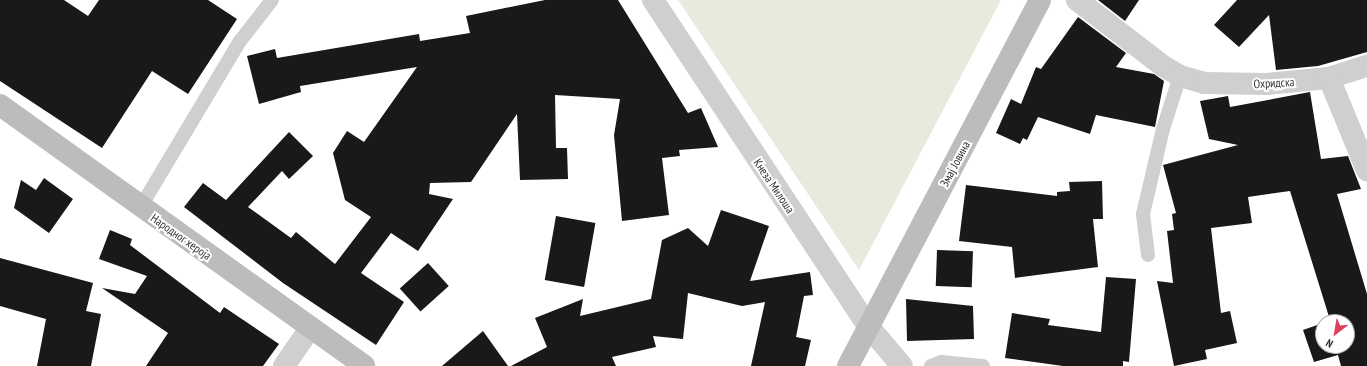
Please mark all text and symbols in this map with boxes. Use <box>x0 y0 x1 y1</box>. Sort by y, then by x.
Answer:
street label: Охридска <box>1253 75 1295 91</box>
street label: Змај Јовина <box>937 139 973 189</box>
street label: Кнеза Милоша <box>751 156 797 216</box>
street label: Народног хероја <box>148 211 214 263</box>
north arrow <box>1315 314 1355 354</box>
text: N <box>1323 336 1335 351</box>

